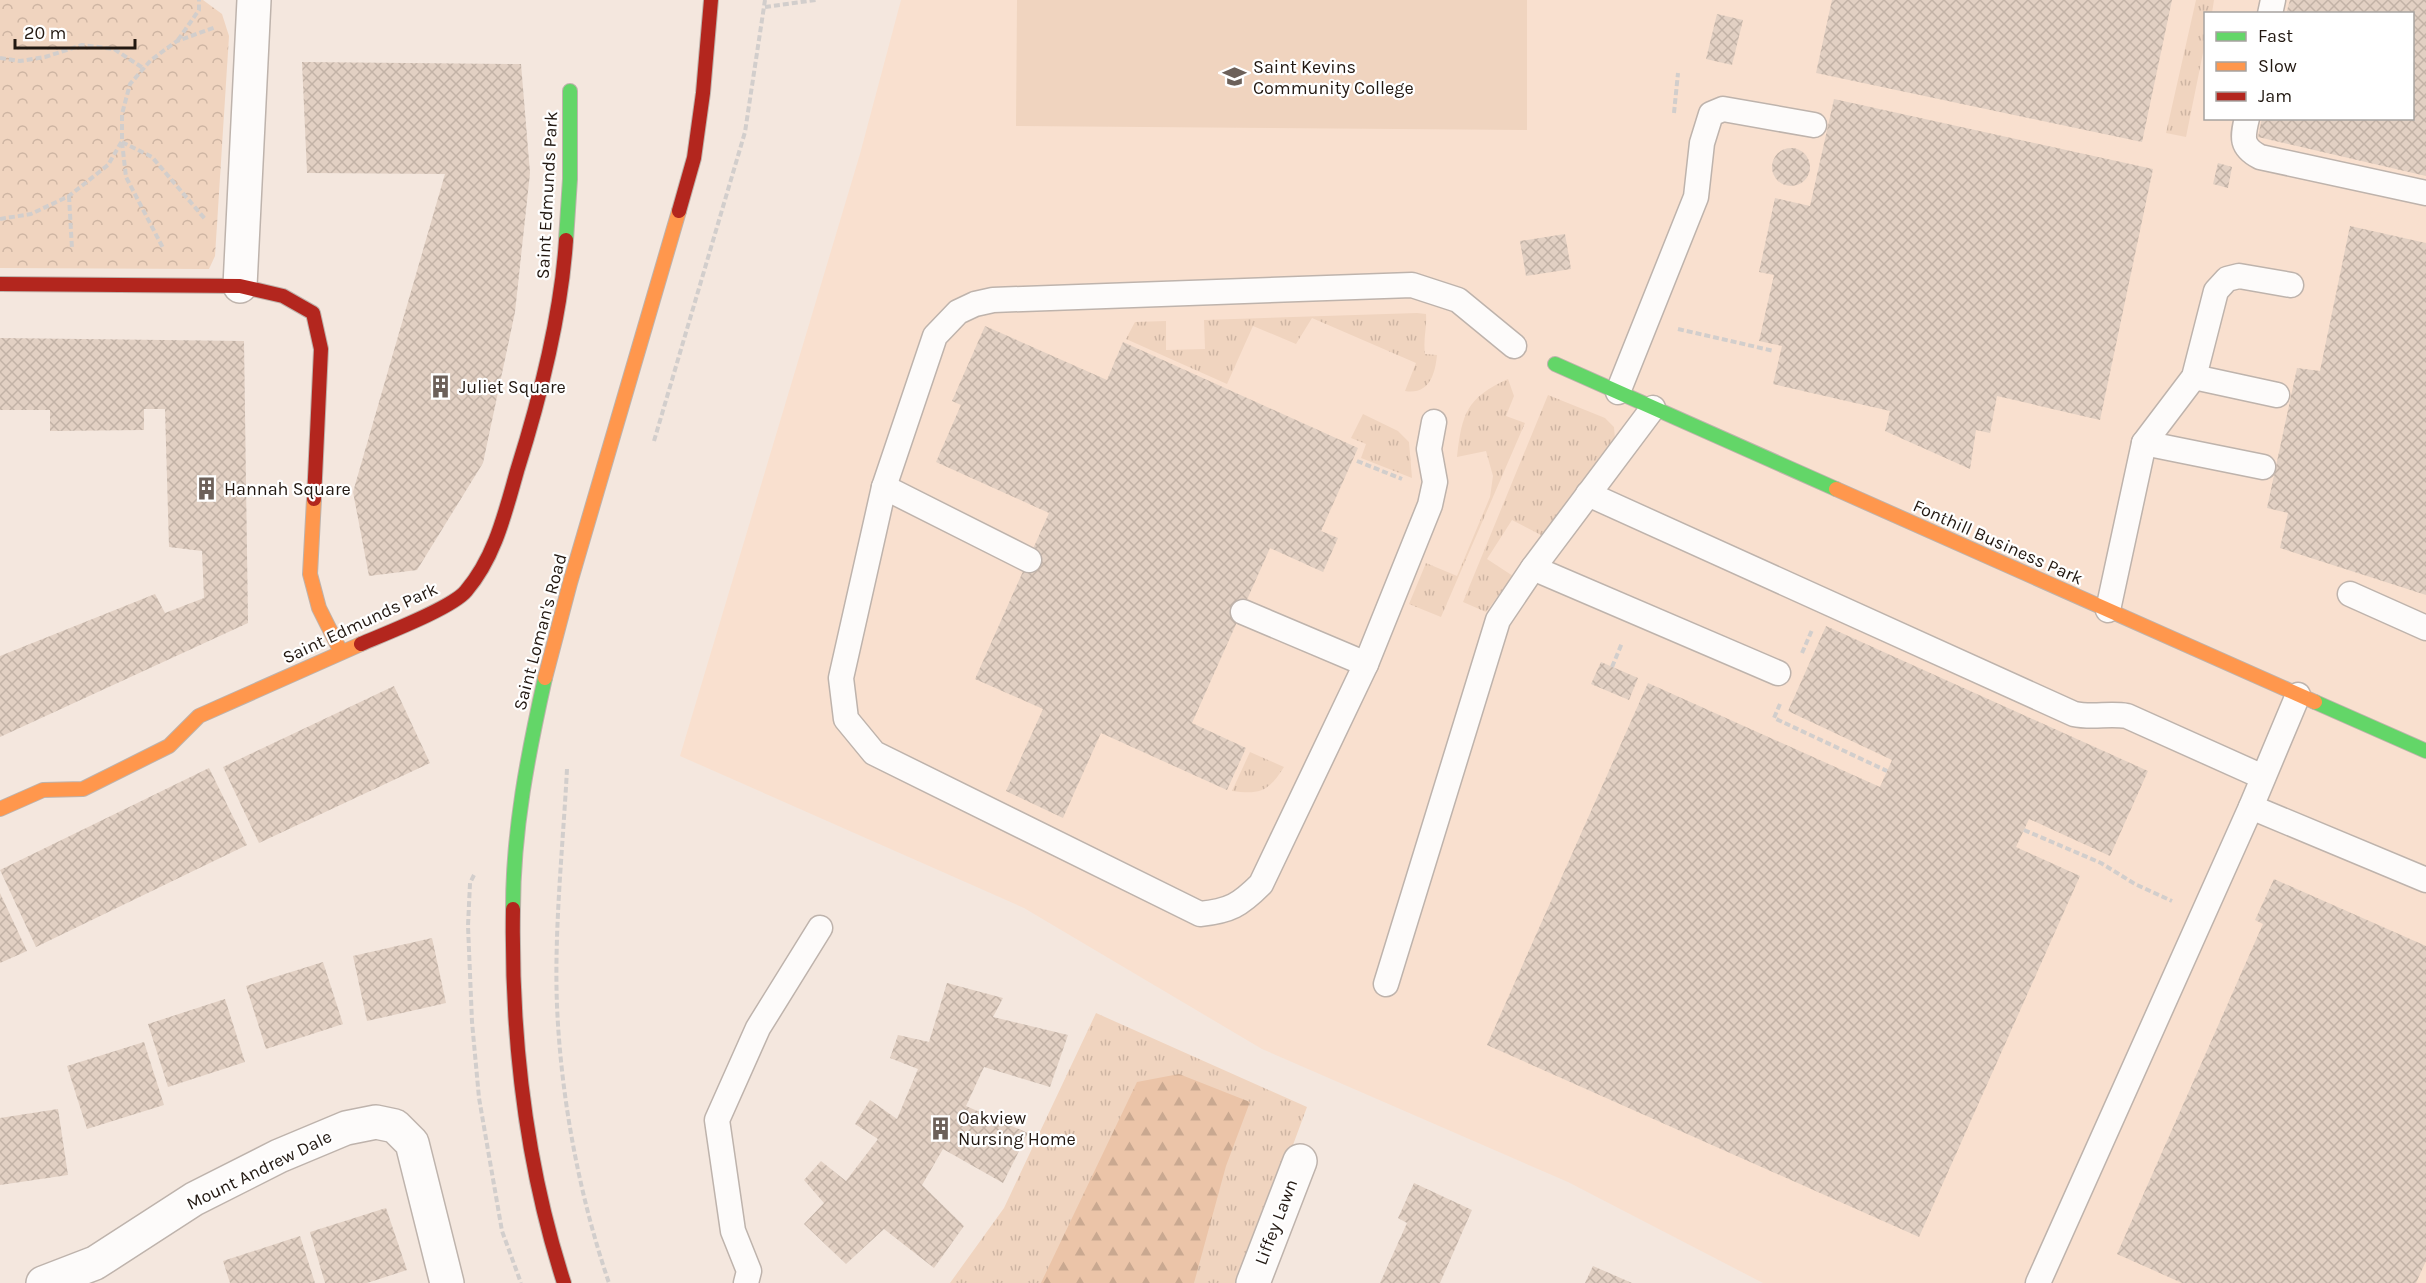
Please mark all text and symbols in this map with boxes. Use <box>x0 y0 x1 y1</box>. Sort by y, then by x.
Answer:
scale bar <box>15 12 135 50</box>
legend <box>2204 12 2414 120</box>
text: 20 m <box>24 22 66 44</box>
text: Fast <box>2258 25 2293 47</box>
text: Slow <box>2258 55 2297 77</box>
place label: Saint Kevins Community College <box>1253 56 1414 99</box>
school or university icon: Saint Kevins Community College <box>1222 64 1248 90</box>
text: Jam <box>2258 85 2292 107</box>
street label: Saint Edmunds Park <box>532 110 562 280</box>
building icon: Juliet Square <box>428 374 454 400</box>
place label: Juliet Square <box>459 376 566 398</box>
building icon: Hannah Square <box>193 476 219 502</box>
place label: Hannah Square <box>224 478 351 500</box>
street label: Fonthill Business Park <box>1910 495 2086 589</box>
street label: Saint Loman's Road <box>508 551 572 713</box>
street label: Saint Edmunds Park <box>279 577 441 669</box>
place label: Oakview Nursing Home <box>958 1107 1076 1150</box>
building icon: Oakview Nursing Home <box>927 1115 953 1141</box>
street label: Mount Andrew Dale <box>183 1125 335 1215</box>
street label: Liffey Lawn <box>1250 1176 1302 1268</box>

